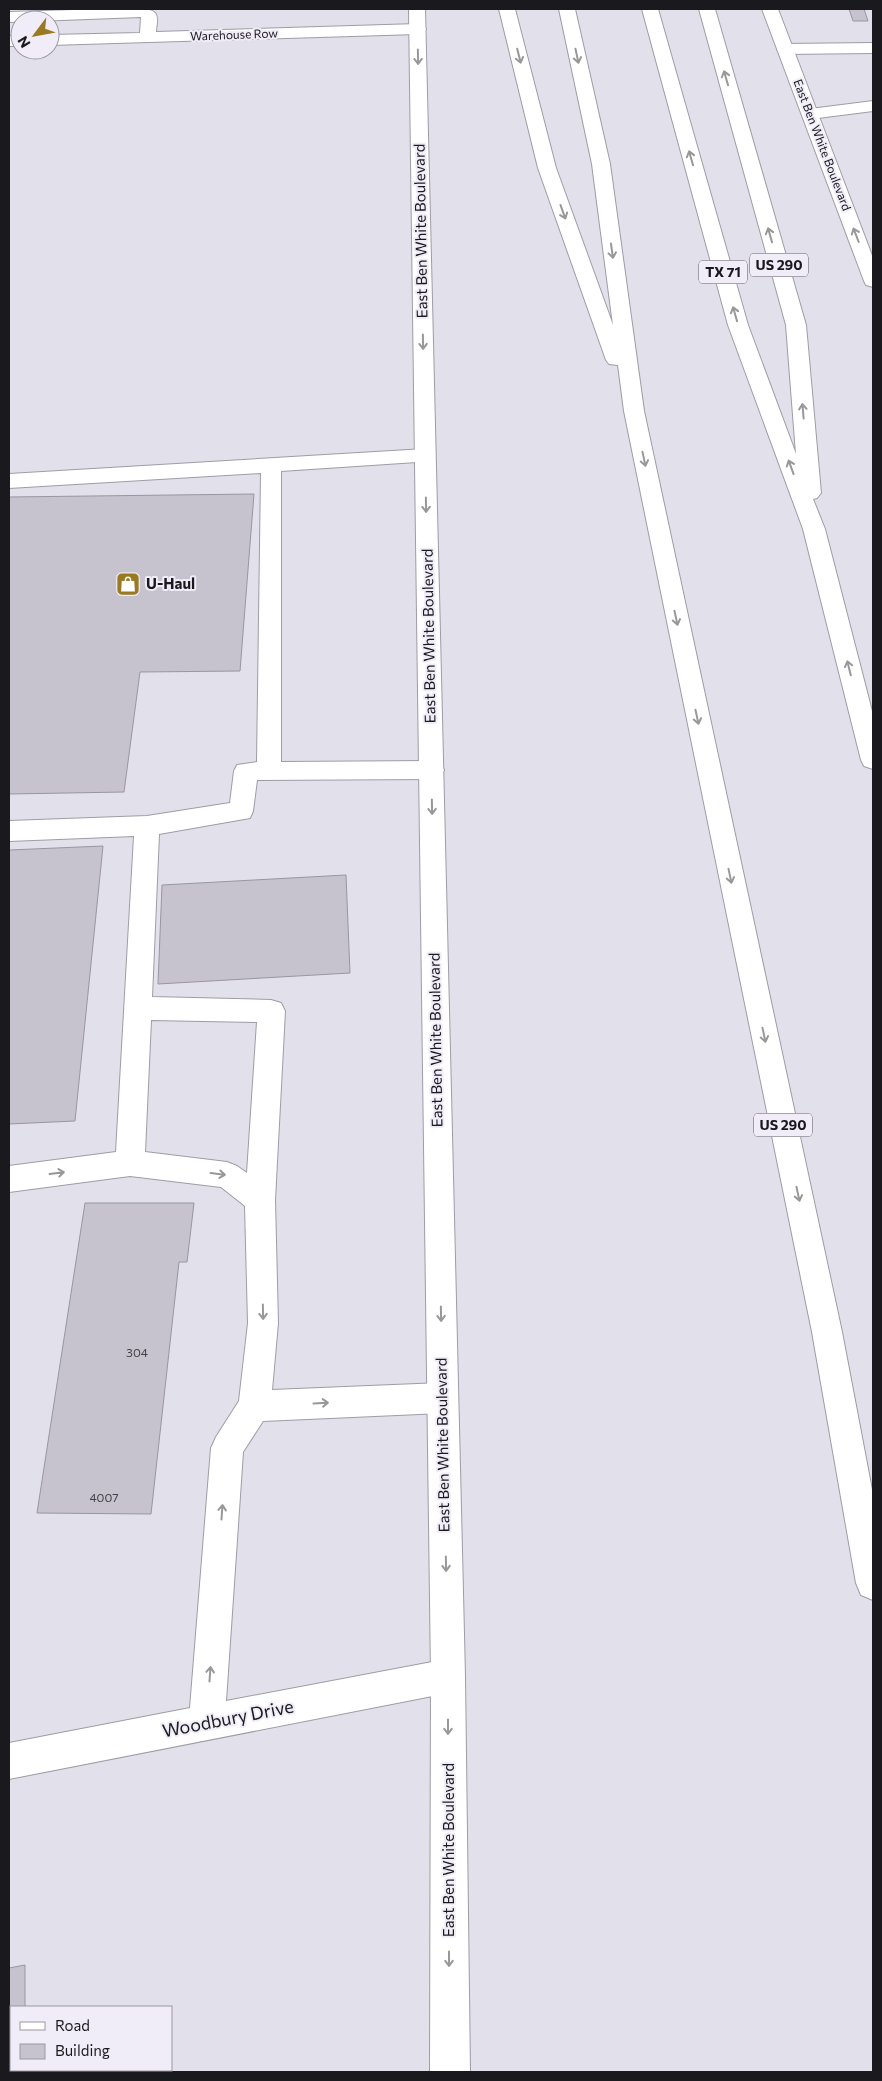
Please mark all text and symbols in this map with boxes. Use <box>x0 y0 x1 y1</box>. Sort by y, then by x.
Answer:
north arrow <box>10 10 60 60</box>
street label: Warehouse Row <box>190 25 278 43</box>
text: N <box>14 33 34 51</box>
one-way arrow <box>514 48 524 64</box>
one-way arrow <box>573 48 583 64</box>
one-way arrow <box>413 49 423 65</box>
one-way arrow <box>721 71 731 87</box>
street label: East Ben White Boulevard <box>791 77 855 212</box>
street label: East Ben White Boulevard <box>409 144 431 318</box>
one-way arrow <box>686 150 696 166</box>
one-way arrow <box>559 204 568 220</box>
one-way arrow <box>765 227 775 243</box>
one-way arrow <box>851 228 860 243</box>
one-way arrow <box>608 242 618 258</box>
road number: US 290 <box>750 254 808 276</box>
road number: TX 71 <box>699 260 747 284</box>
one-way arrow <box>730 307 739 323</box>
one-way arrow <box>418 334 428 350</box>
one-way arrow <box>799 403 808 419</box>
one-way arrow <box>639 451 649 467</box>
one-way arrow <box>785 460 795 475</box>
one-way arrow <box>421 496 431 513</box>
street label: East Ben White Boulevard <box>417 549 439 723</box>
shop icon: U-Haul <box>115 571 141 597</box>
place label: U-Haul <box>146 574 195 592</box>
one-way arrow <box>672 610 681 626</box>
one-way arrow <box>844 660 853 676</box>
one-way arrow <box>692 708 702 724</box>
one-way arrow <box>427 799 437 815</box>
one-way arrow <box>726 867 735 883</box>
street label: East Ben White Boulevard <box>424 953 446 1127</box>
one-way arrow <box>760 1026 769 1042</box>
road number: US 290 <box>754 1114 812 1136</box>
one-way arrow <box>49 1168 65 1178</box>
one-way arrow <box>210 1169 226 1179</box>
one-way arrow <box>793 1185 803 1201</box>
one-way arrow <box>258 1304 267 1320</box>
one-way arrow <box>436 1306 446 1322</box>
house number: 304 <box>126 1345 148 1359</box>
street label: East Ben White Boulevard <box>431 1358 453 1532</box>
one-way arrow <box>313 1399 329 1408</box>
house number: 4007 <box>89 1490 119 1504</box>
one-way arrow <box>218 1504 227 1520</box>
one-way arrow <box>441 1556 450 1572</box>
one-way arrow <box>206 1666 215 1682</box>
street label: Woodbury Drive <box>160 1695 295 1742</box>
one-way arrow <box>443 1718 453 1735</box>
street label: East Ben White Boulevard <box>439 1763 457 1937</box>
one-way arrow <box>444 1951 454 1967</box>
legend <box>10 2006 172 2071</box>
text: Road <box>55 2016 90 2034</box>
text: Building <box>55 2041 110 2059</box>

